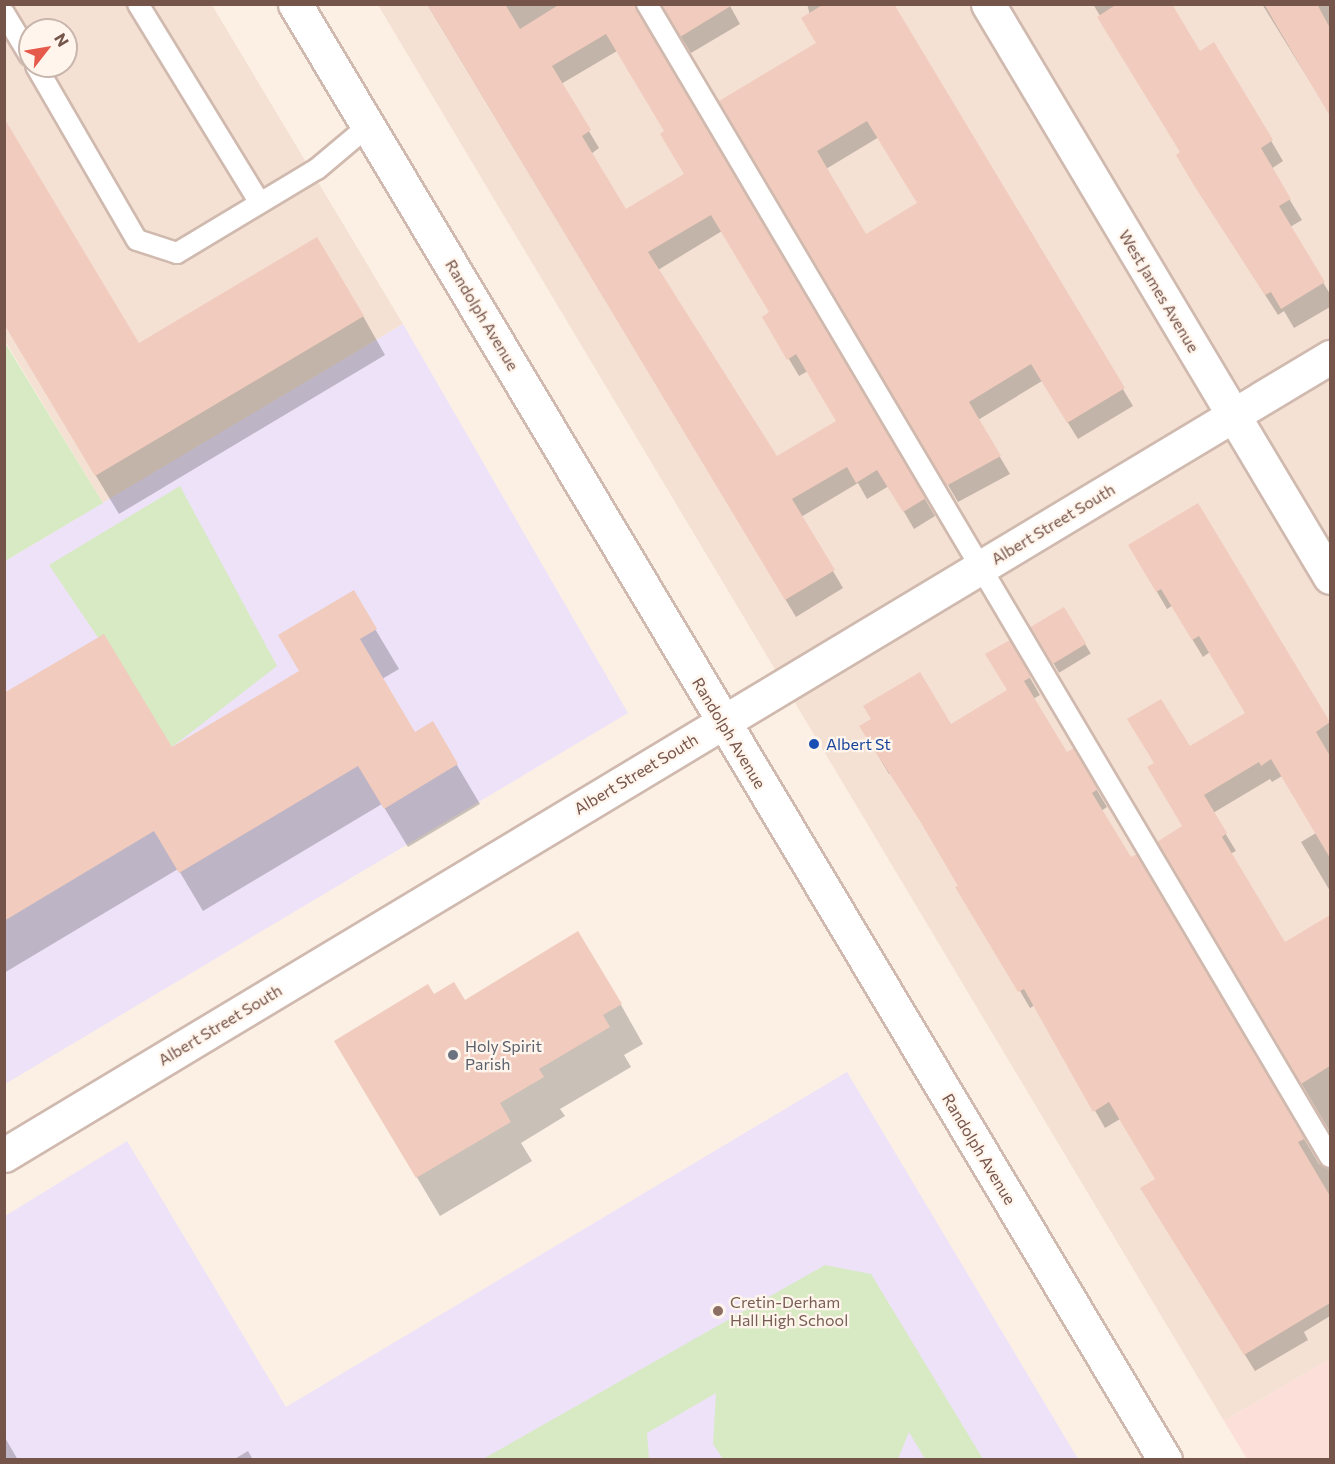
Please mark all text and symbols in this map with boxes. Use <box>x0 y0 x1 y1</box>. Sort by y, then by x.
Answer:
north arrow <box>18 18 78 78</box>
text: N <box>51 29 73 50</box>
street label: West James Avenue <box>1115 226 1203 356</box>
street label: Randolph Avenue <box>441 256 523 374</box>
street label: Albert Street South <box>988 479 1118 569</box>
street label: Randolph Avenue <box>688 674 770 792</box>
street label: Albert Street South <box>571 729 701 819</box>
place label: Albert St <box>826 734 891 754</box>
marker: Albert St <box>807 737 821 751</box>
street label: Albert Street South <box>155 980 285 1070</box>
place label: Holy Spirit Parish <box>465 1036 542 1074</box>
marker: Holy Spirit Parish <box>446 1048 460 1062</box>
street label: Randolph Avenue <box>938 1090 1020 1208</box>
place label: Cretin-Derham Hall High School <box>730 1292 848 1330</box>
marker: Cretin-Derham Hall High School <box>711 1304 725 1318</box>

